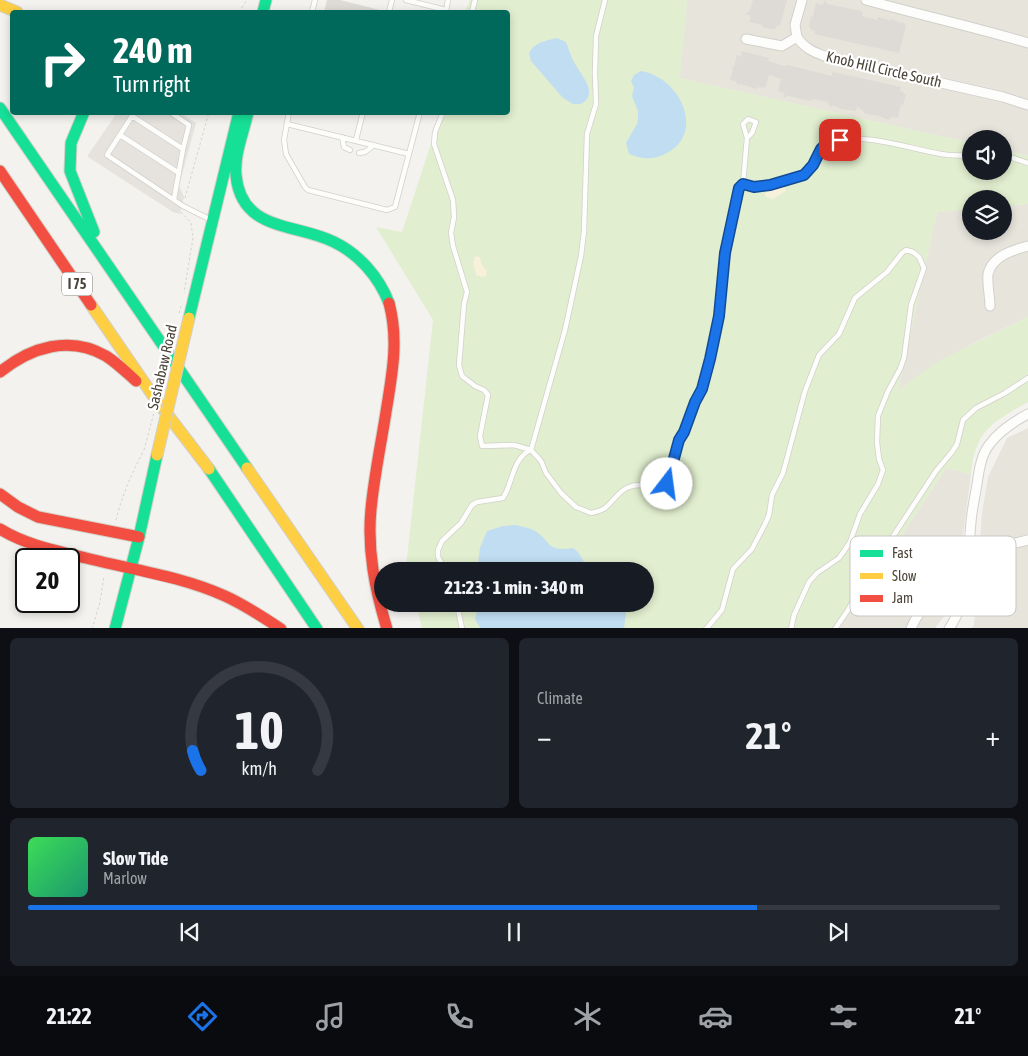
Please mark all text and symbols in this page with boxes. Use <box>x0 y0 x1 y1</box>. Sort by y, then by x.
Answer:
icon: right <box>30 30 95 95</box>
text: 240 m <box>113 30 192 70</box>
street label: Knob Hill Circle South <box>825 47 943 91</box>
text: Turn right <box>113 71 190 97</box>
pin <box>819 119 861 161</box>
icon: arrive <box>826 126 854 154</box>
map controls <box>962 130 1012 240</box>
button: sound <box>962 130 1012 180</box>
button: layers <box>962 190 1012 240</box>
road number: I 75 <box>62 272 92 296</box>
street label: Sashabaw Road <box>144 323 180 411</box>
position arrow <box>640 457 692 509</box>
legend <box>850 536 1016 616</box>
text: Fast <box>892 545 913 561</box>
speed limit sign: 20 <box>15 548 80 613</box>
text: Slow <box>892 568 917 584</box>
text: 21:23 · 1 min · 340 m <box>444 576 584 598</box>
text: Jam <box>892 590 913 606</box>
text: Climate <box>537 689 583 707</box>
text: 10 <box>235 700 284 760</box>
text: 21° <box>745 714 792 757</box>
text: − <box>537 720 552 752</box>
text: + <box>985 720 1000 752</box>
text: km/h <box>242 758 277 779</box>
text: Slow Tide <box>103 847 168 869</box>
text: Marlow <box>103 869 147 887</box>
icon: previous <box>176 918 204 946</box>
icon: pause <box>500 918 528 946</box>
icon: next <box>824 918 852 946</box>
icon: directions <box>185 999 220 1034</box>
icon: music <box>313 999 348 1034</box>
icon: phone <box>442 999 477 1034</box>
icon: climate <box>570 999 605 1034</box>
icon: car <box>698 999 733 1034</box>
icon: filters <box>826 999 861 1034</box>
text: 21:22 <box>47 1003 92 1029</box>
text: 21° <box>955 1003 981 1029</box>

